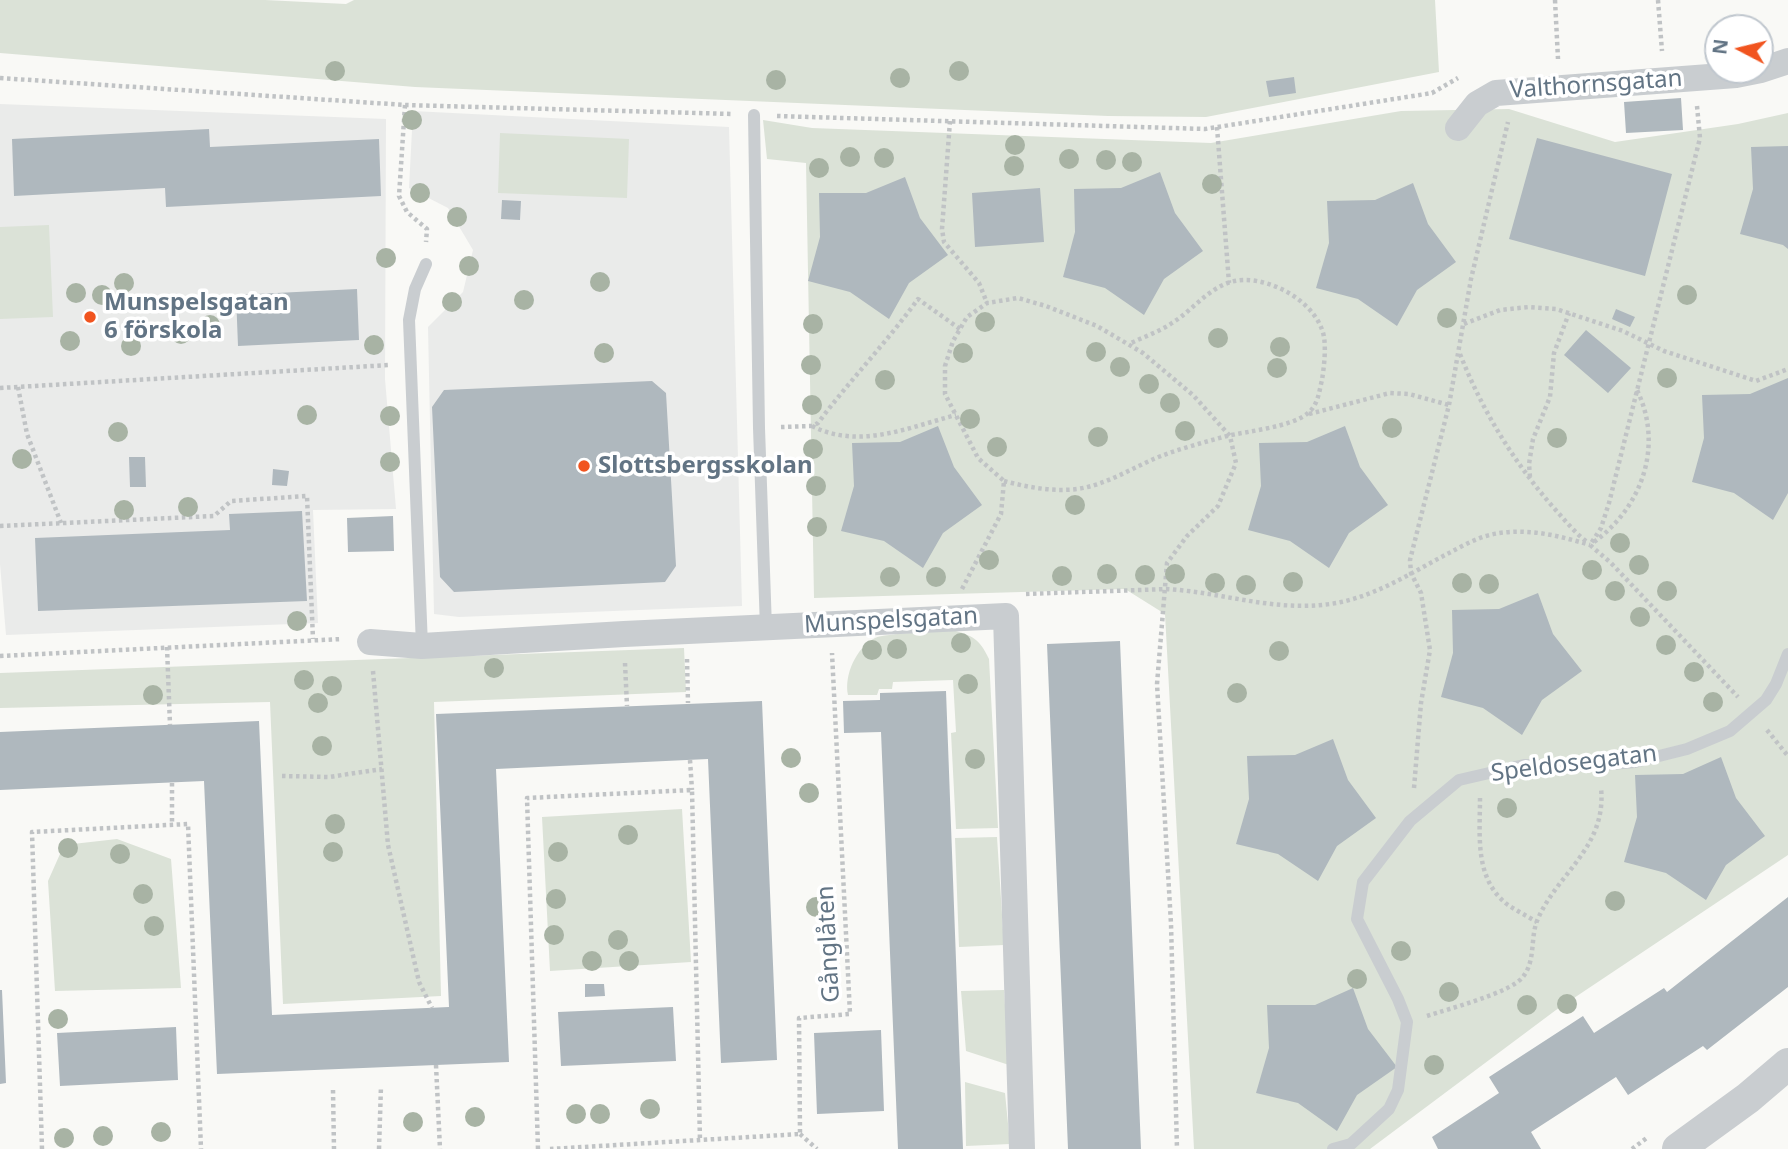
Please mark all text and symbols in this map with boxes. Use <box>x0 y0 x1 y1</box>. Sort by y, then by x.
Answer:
north arrow <box>1704 14 1774 84</box>
text: N <box>1706 37 1734 56</box>
street label: Valthornsgatan <box>1509 65 1683 105</box>
place label: Munspelsgatan 6 förskola <box>104 289 289 345</box>
marker: Munspelsgatan 6 förskola <box>82 309 98 325</box>
place label: Slottsbergsskolan <box>598 452 813 480</box>
marker: Slottsbergsskolan <box>576 458 592 474</box>
street label: Munspelsgatan <box>803 602 979 640</box>
street label: Speldosegatan <box>1489 740 1659 788</box>
street label: Gånglåten <box>812 885 846 1003</box>

